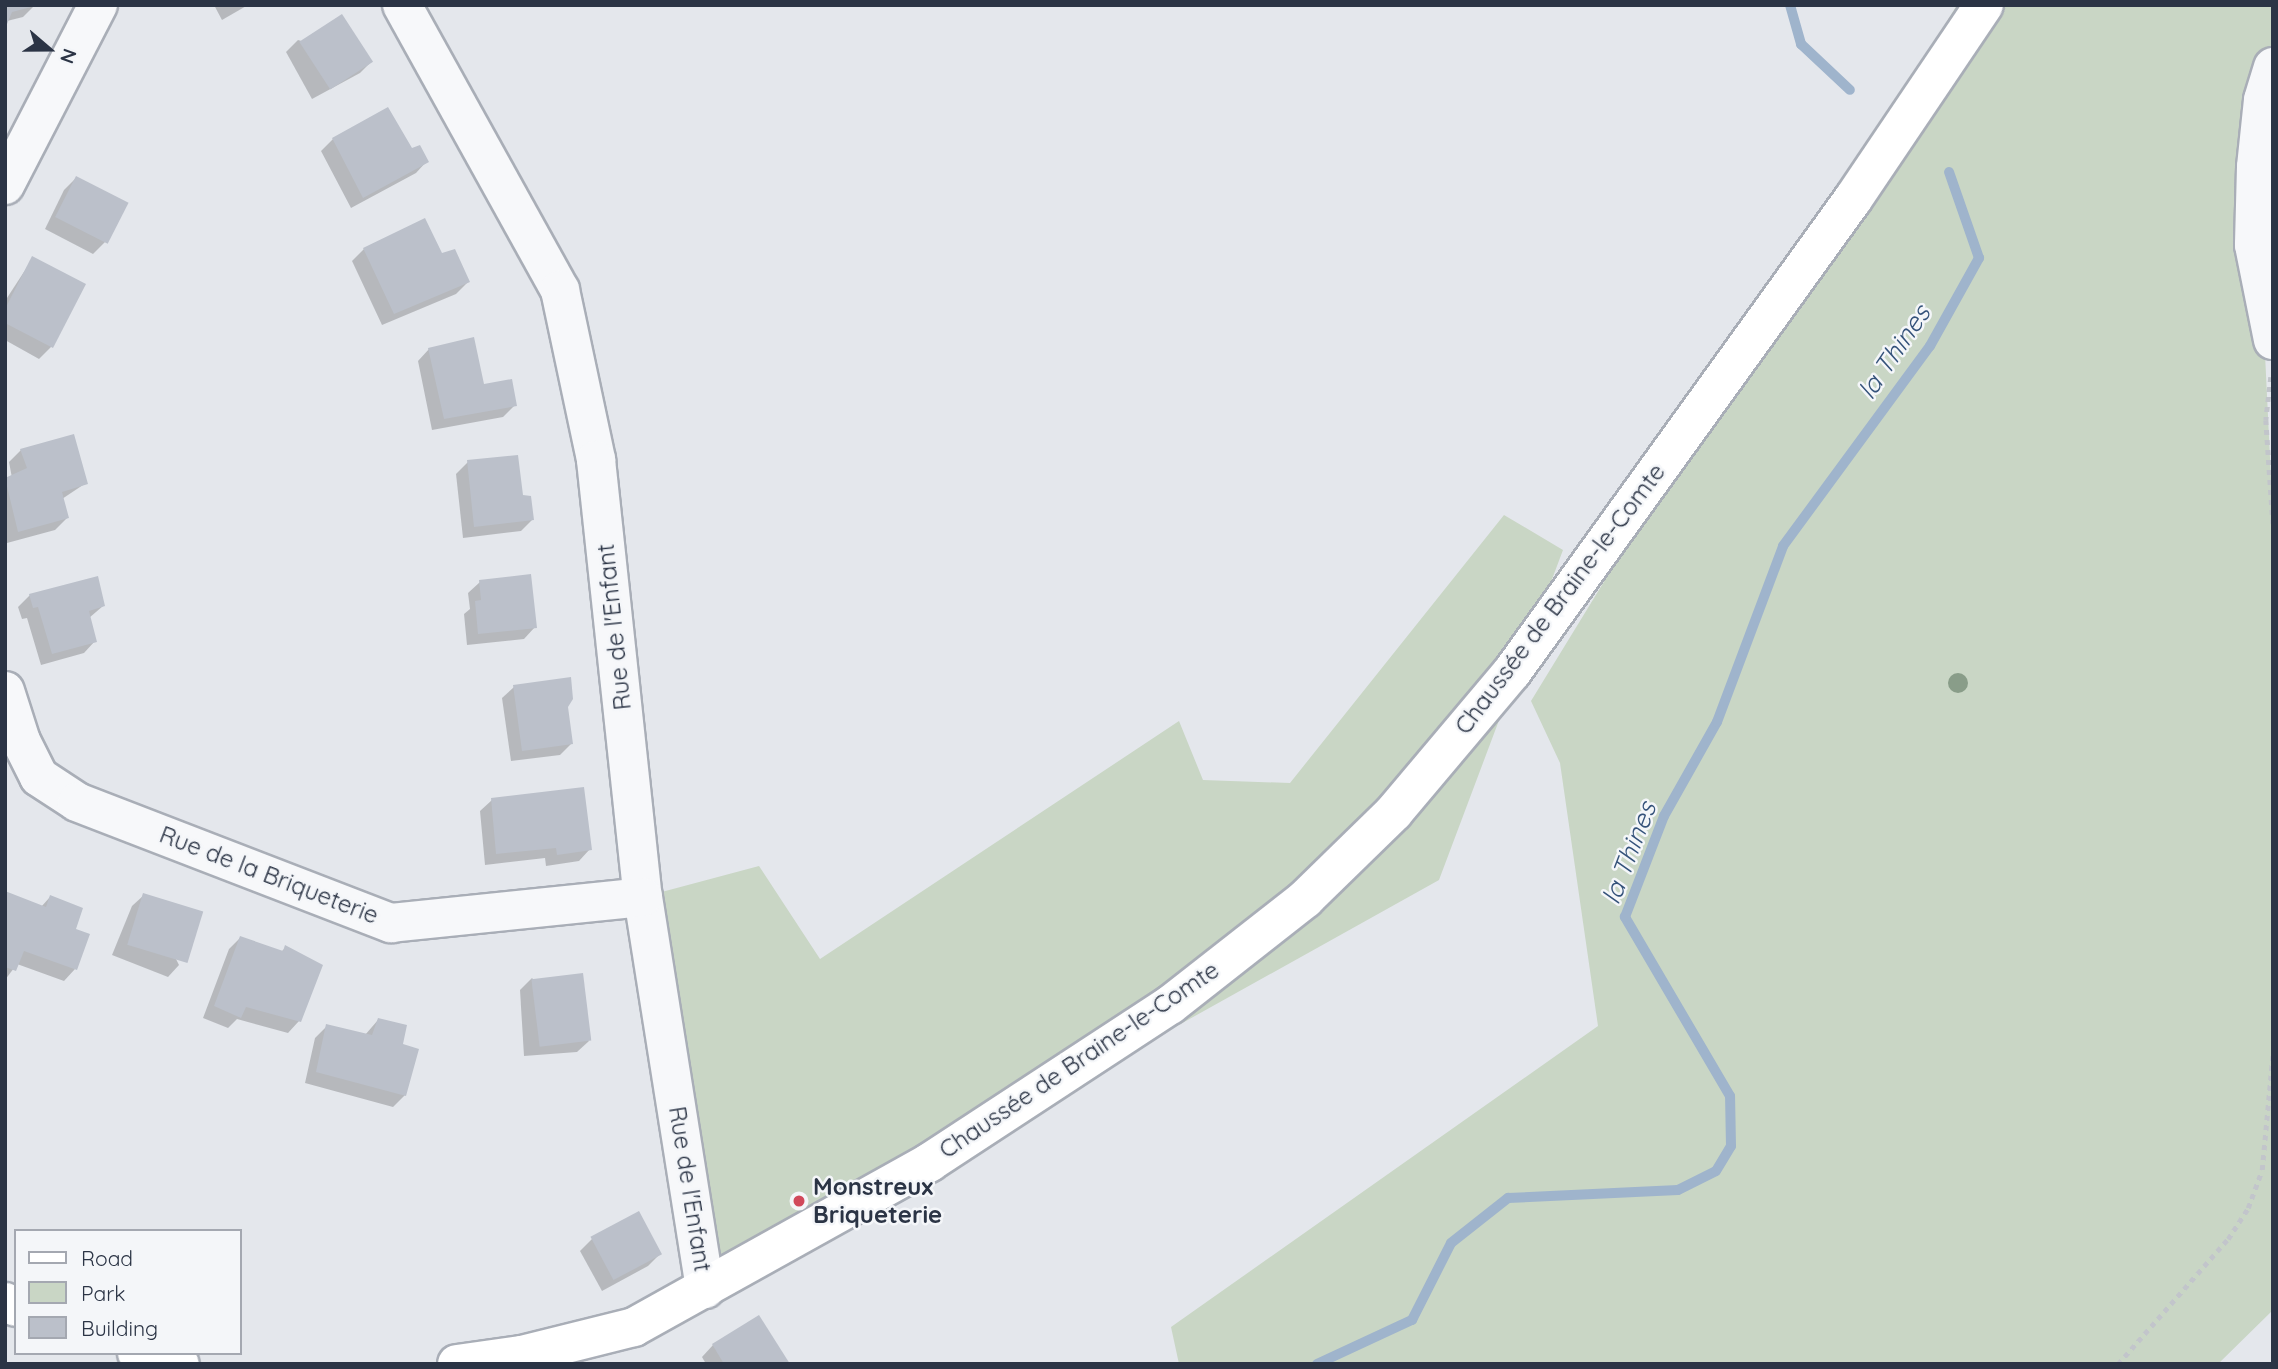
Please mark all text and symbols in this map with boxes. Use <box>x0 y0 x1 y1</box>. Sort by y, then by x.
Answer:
north arrow <box>14 14 84 84</box>
text: N <box>55 46 82 67</box>
water label: la Thines <box>1851 299 1937 405</box>
street label: Chaussée de Braine-le-Comte <box>1449 458 1671 740</box>
street label: Rue de l'Enfant <box>591 542 637 712</box>
water label: la Thines <box>1595 798 1663 908</box>
street label: Rue de la Briqueterie <box>155 820 383 930</box>
street label: Chaussée de Braine-le-Comte <box>934 956 1224 1164</box>
street label: Rue de l'Enfant <box>663 1104 717 1274</box>
place label: Monstreux Briqueterie <box>813 1173 942 1229</box>
marker: Monstreux Briqueterie <box>791 1193 807 1209</box>
legend <box>14 1229 242 1355</box>
text: Road <box>81 1245 133 1271</box>
text: Park <box>81 1280 125 1306</box>
text: Building <box>81 1315 158 1341</box>

